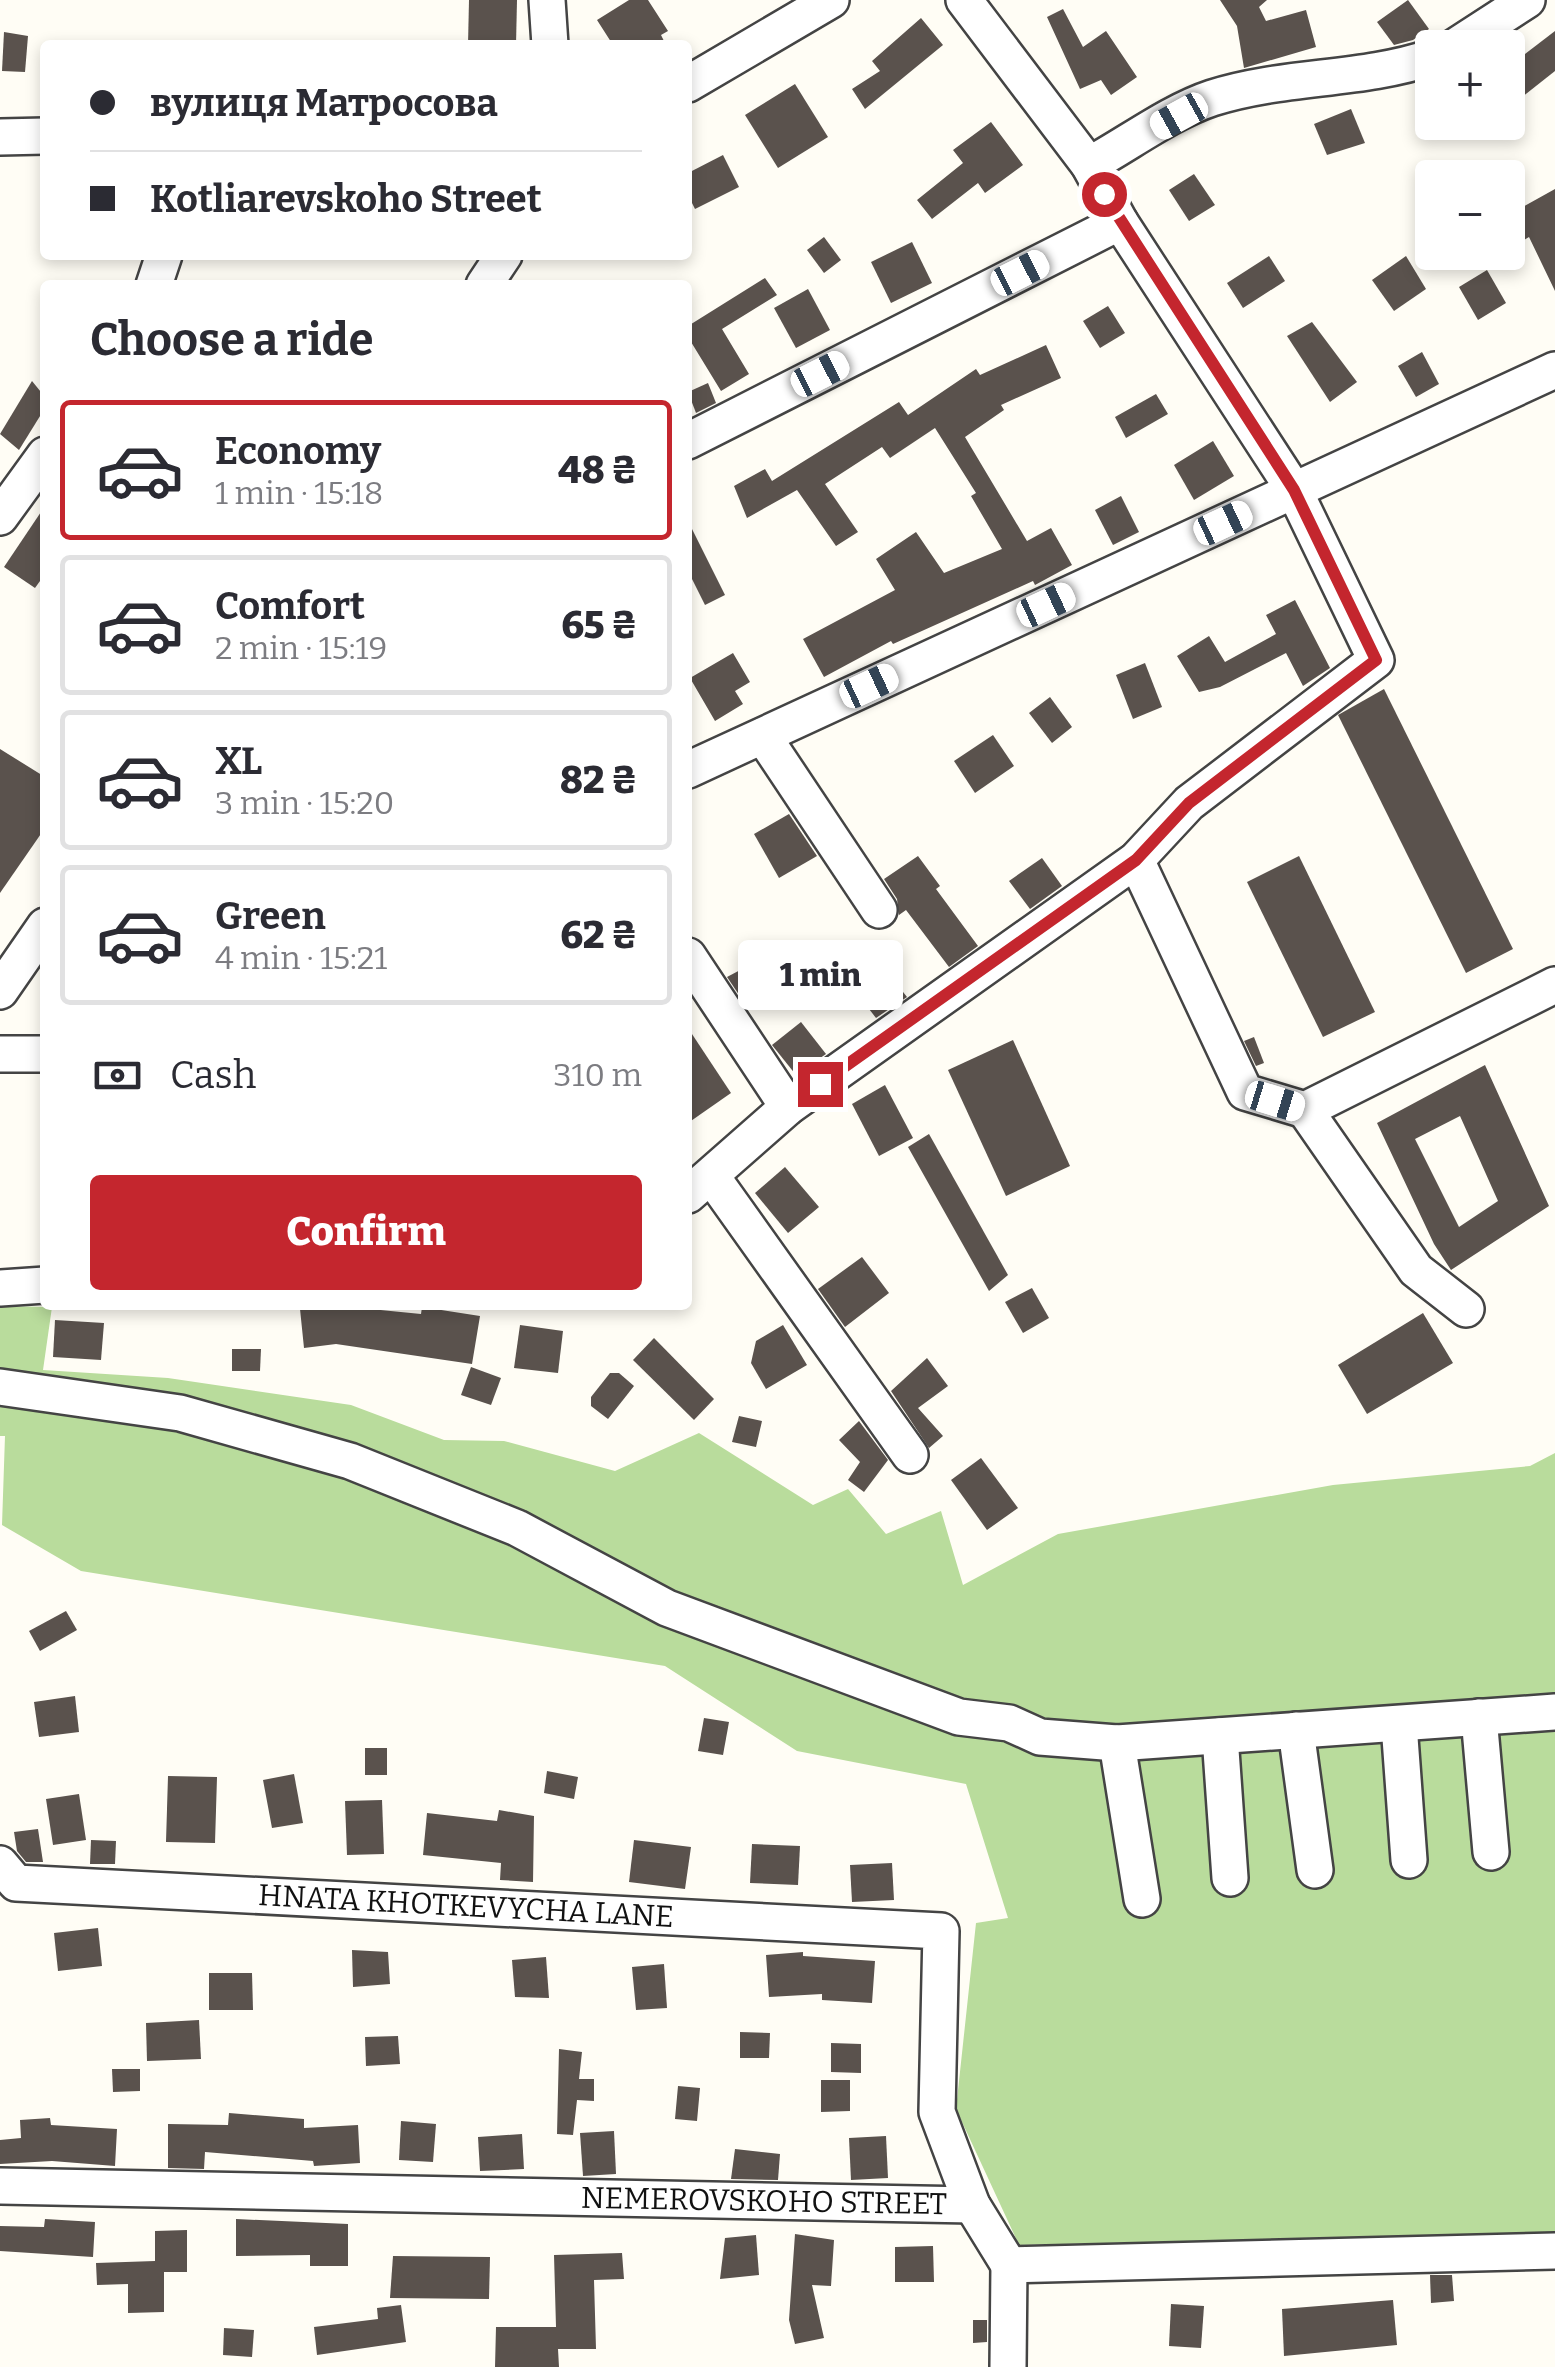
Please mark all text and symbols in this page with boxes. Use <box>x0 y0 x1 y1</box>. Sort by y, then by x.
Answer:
map controls <box>1415 30 1525 270</box>
button: + <box>1415 30 1525 140</box>
text: вулиця Матросова <box>150 80 498 126</box>
car <box>1145 88 1213 144</box>
button: − <box>1415 160 1525 270</box>
route start <box>1082 172 1127 217</box>
text: Kotliarevskoho Street <box>150 176 542 222</box>
car <box>986 246 1054 300</box>
text: Choose a ride <box>90 313 373 367</box>
car <box>786 347 854 401</box>
icon: car <box>95 425 185 515</box>
text: Economy <box>215 428 381 474</box>
text: 48 ₴ <box>558 447 637 493</box>
text: 1 min · 15:18 <box>215 474 383 512</box>
car <box>1189 497 1257 549</box>
car <box>1012 579 1080 631</box>
icon: car <box>95 580 185 670</box>
text: Comfort <box>215 583 365 629</box>
text: 65 ₴ <box>562 602 637 648</box>
text: 2 min · 15:19 <box>215 629 387 667</box>
car <box>835 660 903 712</box>
icon: car <box>95 735 185 825</box>
text: XL <box>215 738 262 784</box>
text: 82 ₴ <box>560 757 637 803</box>
text: 3 min · 15:20 <box>215 784 394 822</box>
icon: car <box>95 890 185 980</box>
text: Green <box>215 893 326 939</box>
text: 62 ₴ <box>561 912 637 958</box>
text: 4 min · 15:21 <box>215 939 387 977</box>
callout: 1 min <box>738 939 902 1009</box>
text: 1 min <box>780 956 861 994</box>
icon: cash <box>90 1048 145 1103</box>
text: Cash <box>170 1052 256 1098</box>
text: 310 m <box>553 1056 642 1094</box>
route end <box>798 1062 843 1107</box>
car <box>1242 1078 1308 1124</box>
button: Confirm <box>90 1175 642 1290</box>
street label: HNATA KHOTKEVYCHA LANE <box>257 1877 675 1935</box>
street label: NEMEROVSKOHO STREET <box>581 2180 947 2222</box>

